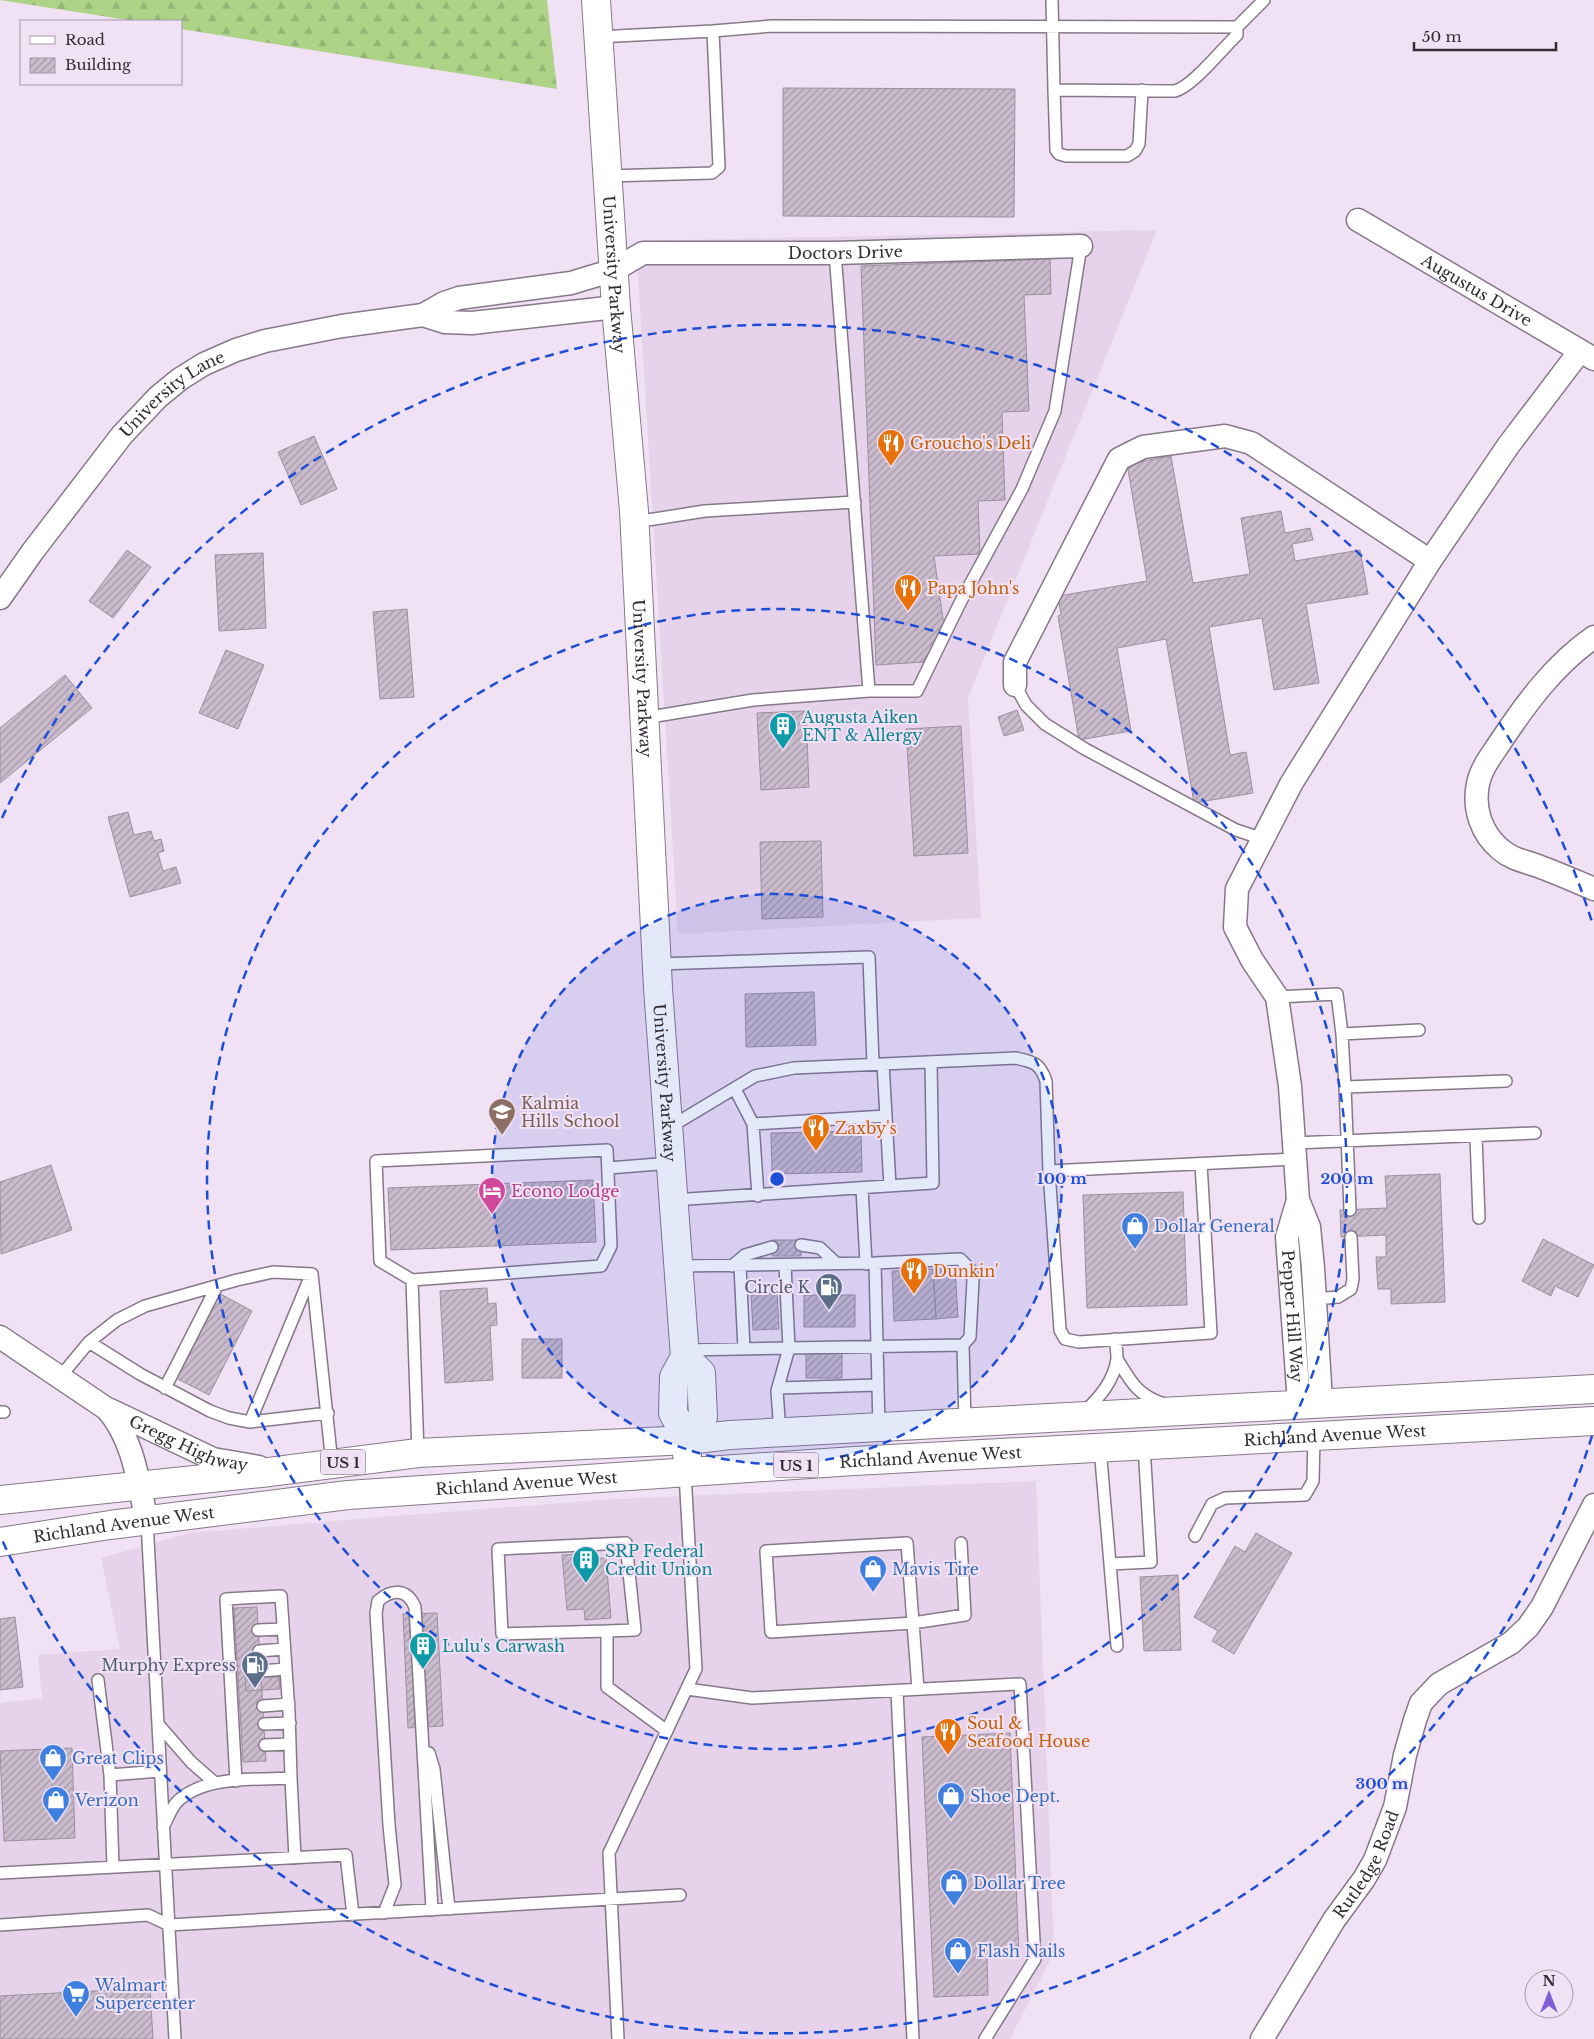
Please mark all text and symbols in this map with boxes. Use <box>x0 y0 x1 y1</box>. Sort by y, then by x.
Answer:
legend <box>20 20 182 85</box>
scale bar <box>1414 20 1556 52</box>
text: 50 m <box>1422 27 1462 46</box>
text: Road <box>65 30 105 49</box>
text: Building <box>65 55 132 74</box>
street label: University Parkway <box>599 195 630 355</box>
street label: Doctors Drive <box>788 241 903 263</box>
street label: Augustus Drive <box>1417 249 1536 330</box>
street label: University Lane <box>115 346 227 442</box>
restaurant icon: Groucho's Deli <box>876 428 906 467</box>
place label: Groucho's Deli <box>910 433 1032 453</box>
restaurant icon: Papa John's <box>893 573 923 612</box>
place label: Papa John's <box>927 578 1019 598</box>
street label: University Parkway <box>628 599 656 759</box>
place label: Augusta Aiken ENT & Allergy <box>801 707 923 745</box>
building icon: Augusta Aiken ENT & Allergy <box>768 711 798 750</box>
street label: University Parkway <box>649 1003 681 1163</box>
place label: Kalmia Hills School <box>521 1093 620 1131</box>
school or university icon: Kalmia Hills School <box>487 1097 517 1136</box>
restaurant icon: Zaxby's <box>801 1113 831 1152</box>
place label: Zaxby's <box>835 1118 897 1138</box>
text: 100 m <box>1037 1169 1087 1188</box>
text: 200 m <box>1321 1169 1374 1188</box>
centre of rings <box>768 1170 786 1188</box>
hotel icon: Econo Lodge <box>477 1176 507 1215</box>
place label: Econo Lodge <box>511 1181 619 1201</box>
shop icon: Dollar General <box>1120 1211 1150 1250</box>
place label: Dollar General <box>1154 1216 1275 1236</box>
street label: Pepper Hill Way <box>1278 1249 1308 1384</box>
restaurant icon: Dunkin' <box>899 1256 929 1295</box>
place label: Dunkin' <box>933 1261 998 1281</box>
fuel station icon: Circle K <box>814 1272 844 1311</box>
place label: Circle K <box>744 1277 811 1297</box>
street label: Gregg Highway <box>126 1411 250 1475</box>
street label: Richland Avenue West <box>1243 1420 1427 1450</box>
street label: Richland Avenue West <box>839 1442 1022 1472</box>
road number: US 1 <box>320 1450 366 1474</box>
road number: US 1 <box>774 1452 818 1478</box>
street label: Richland Avenue West <box>435 1467 618 1499</box>
street label: Richland Avenue West <box>32 1502 215 1547</box>
place label: SRP Federal Credit Union <box>605 1541 713 1579</box>
building icon: SRP Federal Credit Union <box>571 1545 601 1584</box>
shop icon: Mavis Tire <box>858 1554 888 1593</box>
place label: Mavis Tire <box>892 1559 979 1579</box>
building icon: Lulu's Carwash <box>408 1631 438 1670</box>
place label: Lulu's Carwash <box>442 1636 565 1656</box>
fuel station icon: Murphy Express <box>240 1650 270 1689</box>
place label: Murphy Express <box>101 1655 236 1675</box>
place label: Soul & Seafood House <box>967 1713 1090 1751</box>
restaurant icon: Soul & Seafood House <box>933 1717 963 1756</box>
shop icon: Great Clips <box>38 1743 68 1782</box>
place label: Great Clips <box>72 1748 164 1768</box>
text: 300 m <box>1356 1774 1409 1793</box>
shop icon: Shoe Dept. <box>936 1781 966 1820</box>
shop icon: Verizon <box>41 1785 71 1824</box>
place label: Shoe Dept. <box>970 1786 1060 1806</box>
place label: Verizon <box>74 1790 139 1810</box>
street label: Rutledge Road <box>1329 1807 1403 1922</box>
shop icon: Dollar Tree <box>939 1868 969 1907</box>
place label: Dollar Tree <box>973 1873 1066 1893</box>
shop icon: Flash Nails <box>943 1936 973 1975</box>
place label: Flash Nails <box>977 1941 1065 1961</box>
north arrow <box>1524 1969 1574 2019</box>
text: N <box>1542 1972 1556 1990</box>
place label: Walmart Supercenter <box>94 1975 196 2013</box>
supermarket icon: Walmart Supercenter <box>61 1979 91 2018</box>

